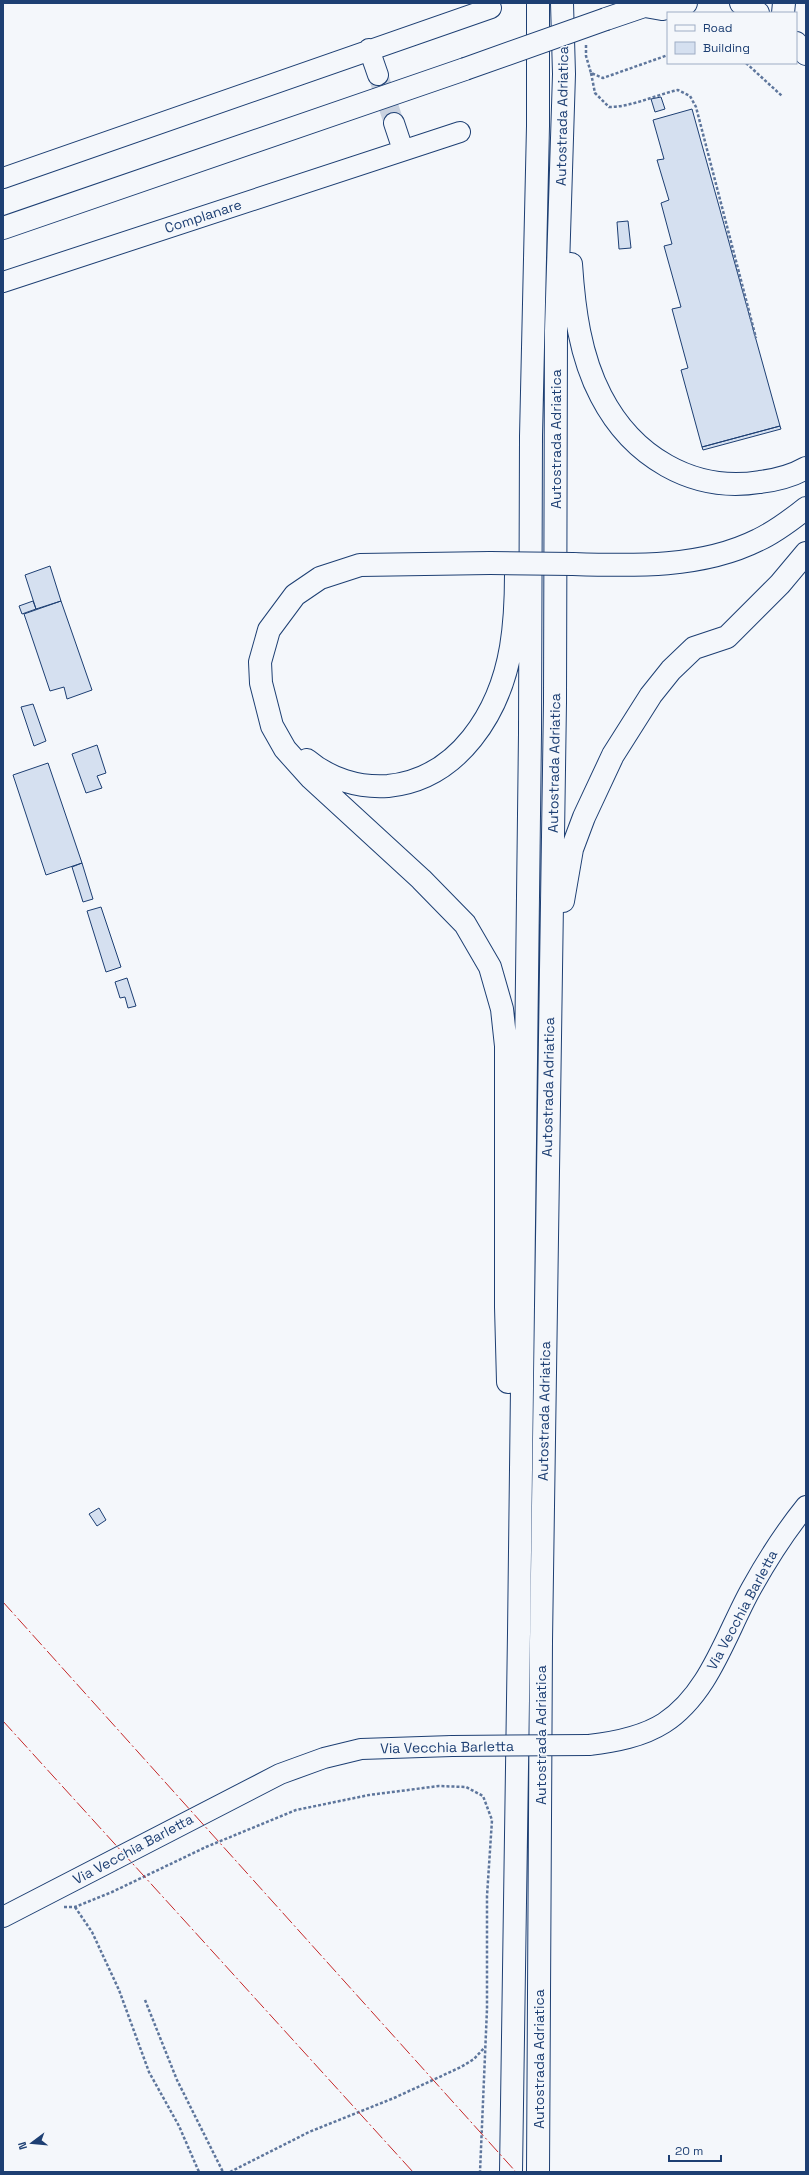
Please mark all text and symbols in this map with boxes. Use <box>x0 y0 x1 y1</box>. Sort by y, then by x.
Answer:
legend <box>667 12 797 64</box>
text: Road <box>703 20 732 36</box>
text: Building <box>703 40 750 56</box>
street label: Autostrada Adriatica <box>552 46 572 186</box>
street label: Complanare <box>162 195 244 237</box>
street label: Autostrada Adriatica <box>547 369 565 509</box>
street label: Autostrada Adriatica <box>544 693 564 833</box>
street label: Autostrada Adriatica <box>538 1017 558 1157</box>
street label: Autostrada Adriatica <box>534 1341 554 1481</box>
street label: Via Vecchia Barletta <box>703 1547 781 1673</box>
street label: Autostrada Adriatica <box>532 1665 550 1805</box>
street label: Via Vecchia Barletta <box>380 1737 514 1757</box>
street label: Via Vecchia Barletta <box>70 1810 196 1888</box>
street label: Autostrada Adriatica <box>530 1989 548 2129</box>
north arrow <box>12 2123 52 2163</box>
scale bar <box>669 2137 721 2163</box>
text: N <box>15 2140 30 2151</box>
text: 20 m <box>675 2143 703 2159</box>

